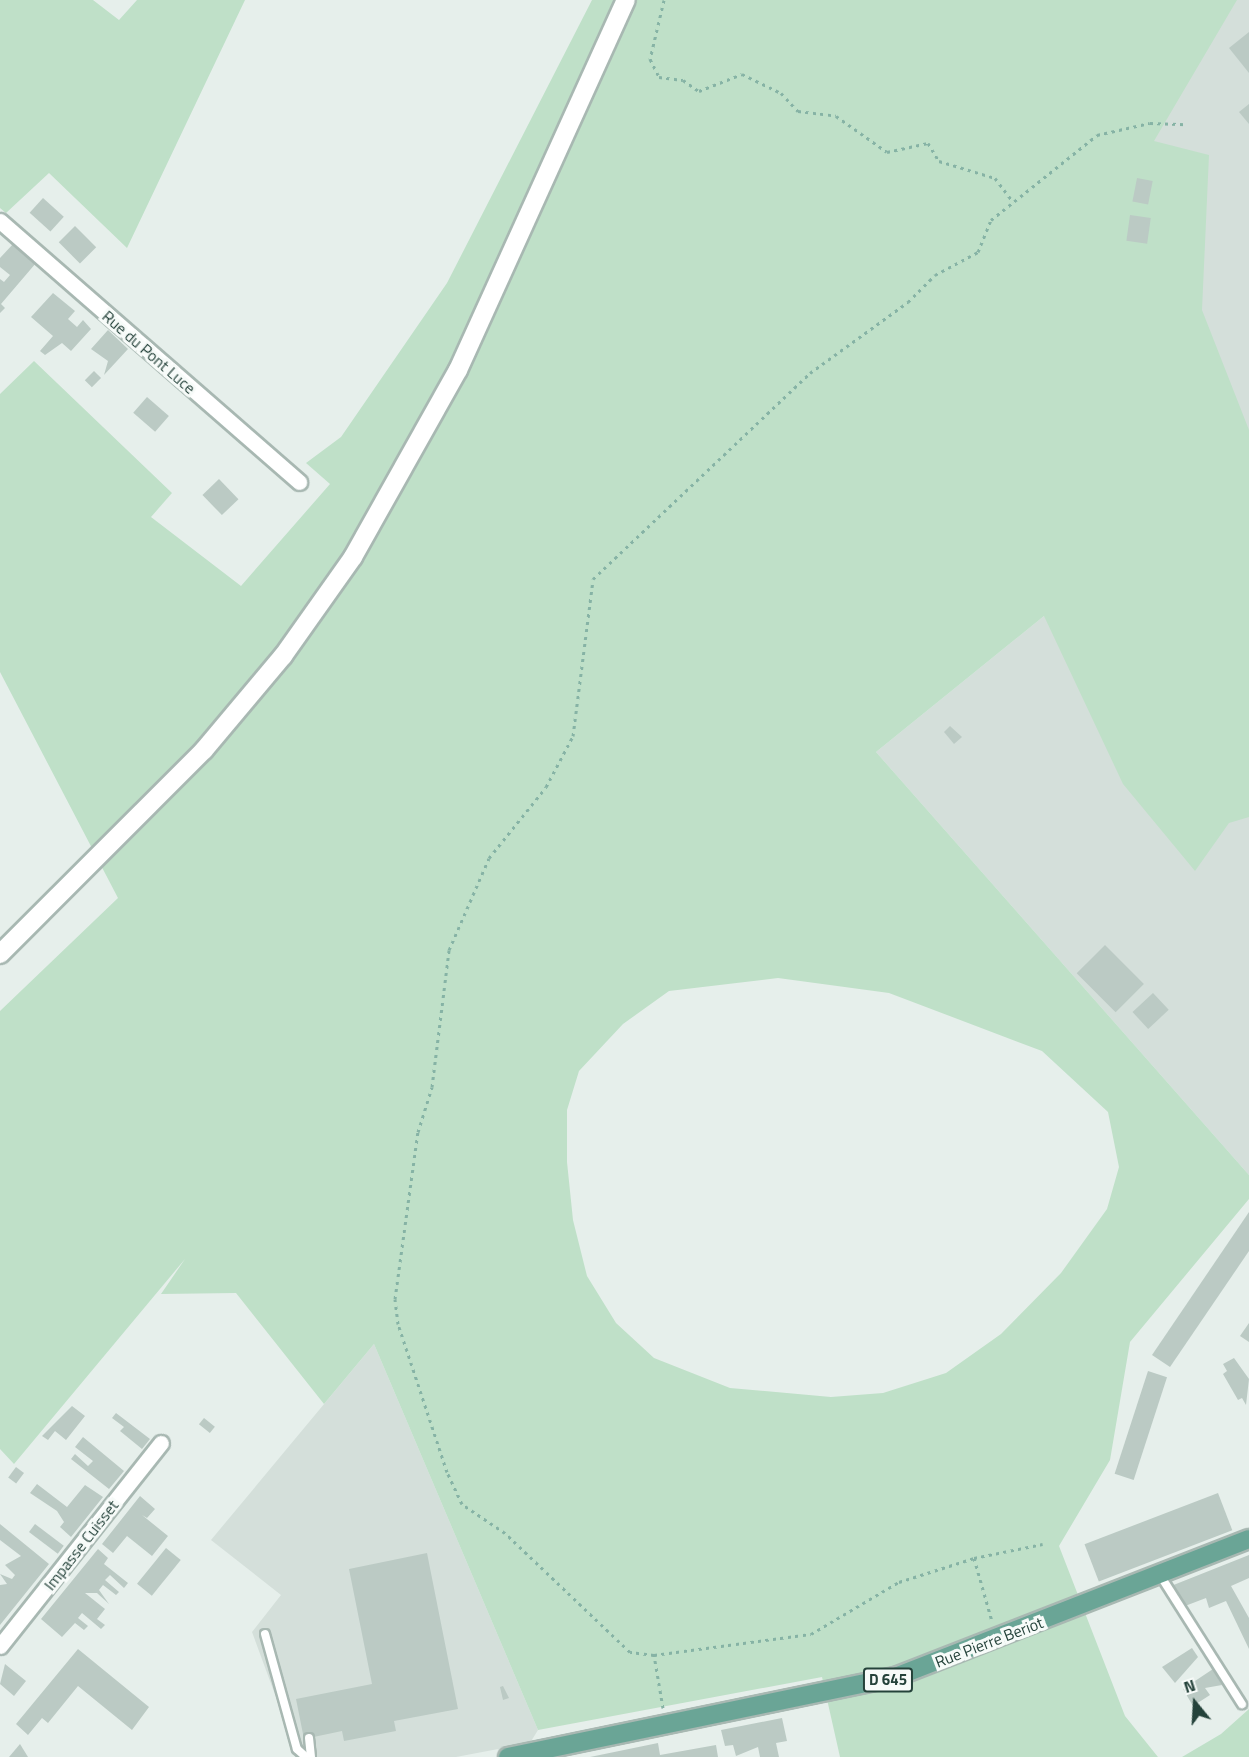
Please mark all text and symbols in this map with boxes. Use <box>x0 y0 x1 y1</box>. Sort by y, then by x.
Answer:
street label: Rue du Pont Luce <box>99 306 199 398</box>
street label: Impasse Cuisset <box>40 1496 122 1594</box>
street label: Rue Pierre Beriot <box>932 1613 1046 1671</box>
road number: D 645 <box>862 1668 914 1692</box>
north arrow <box>1165 1673 1225 1733</box>
text: N <box>1180 1673 1198 1699</box>

